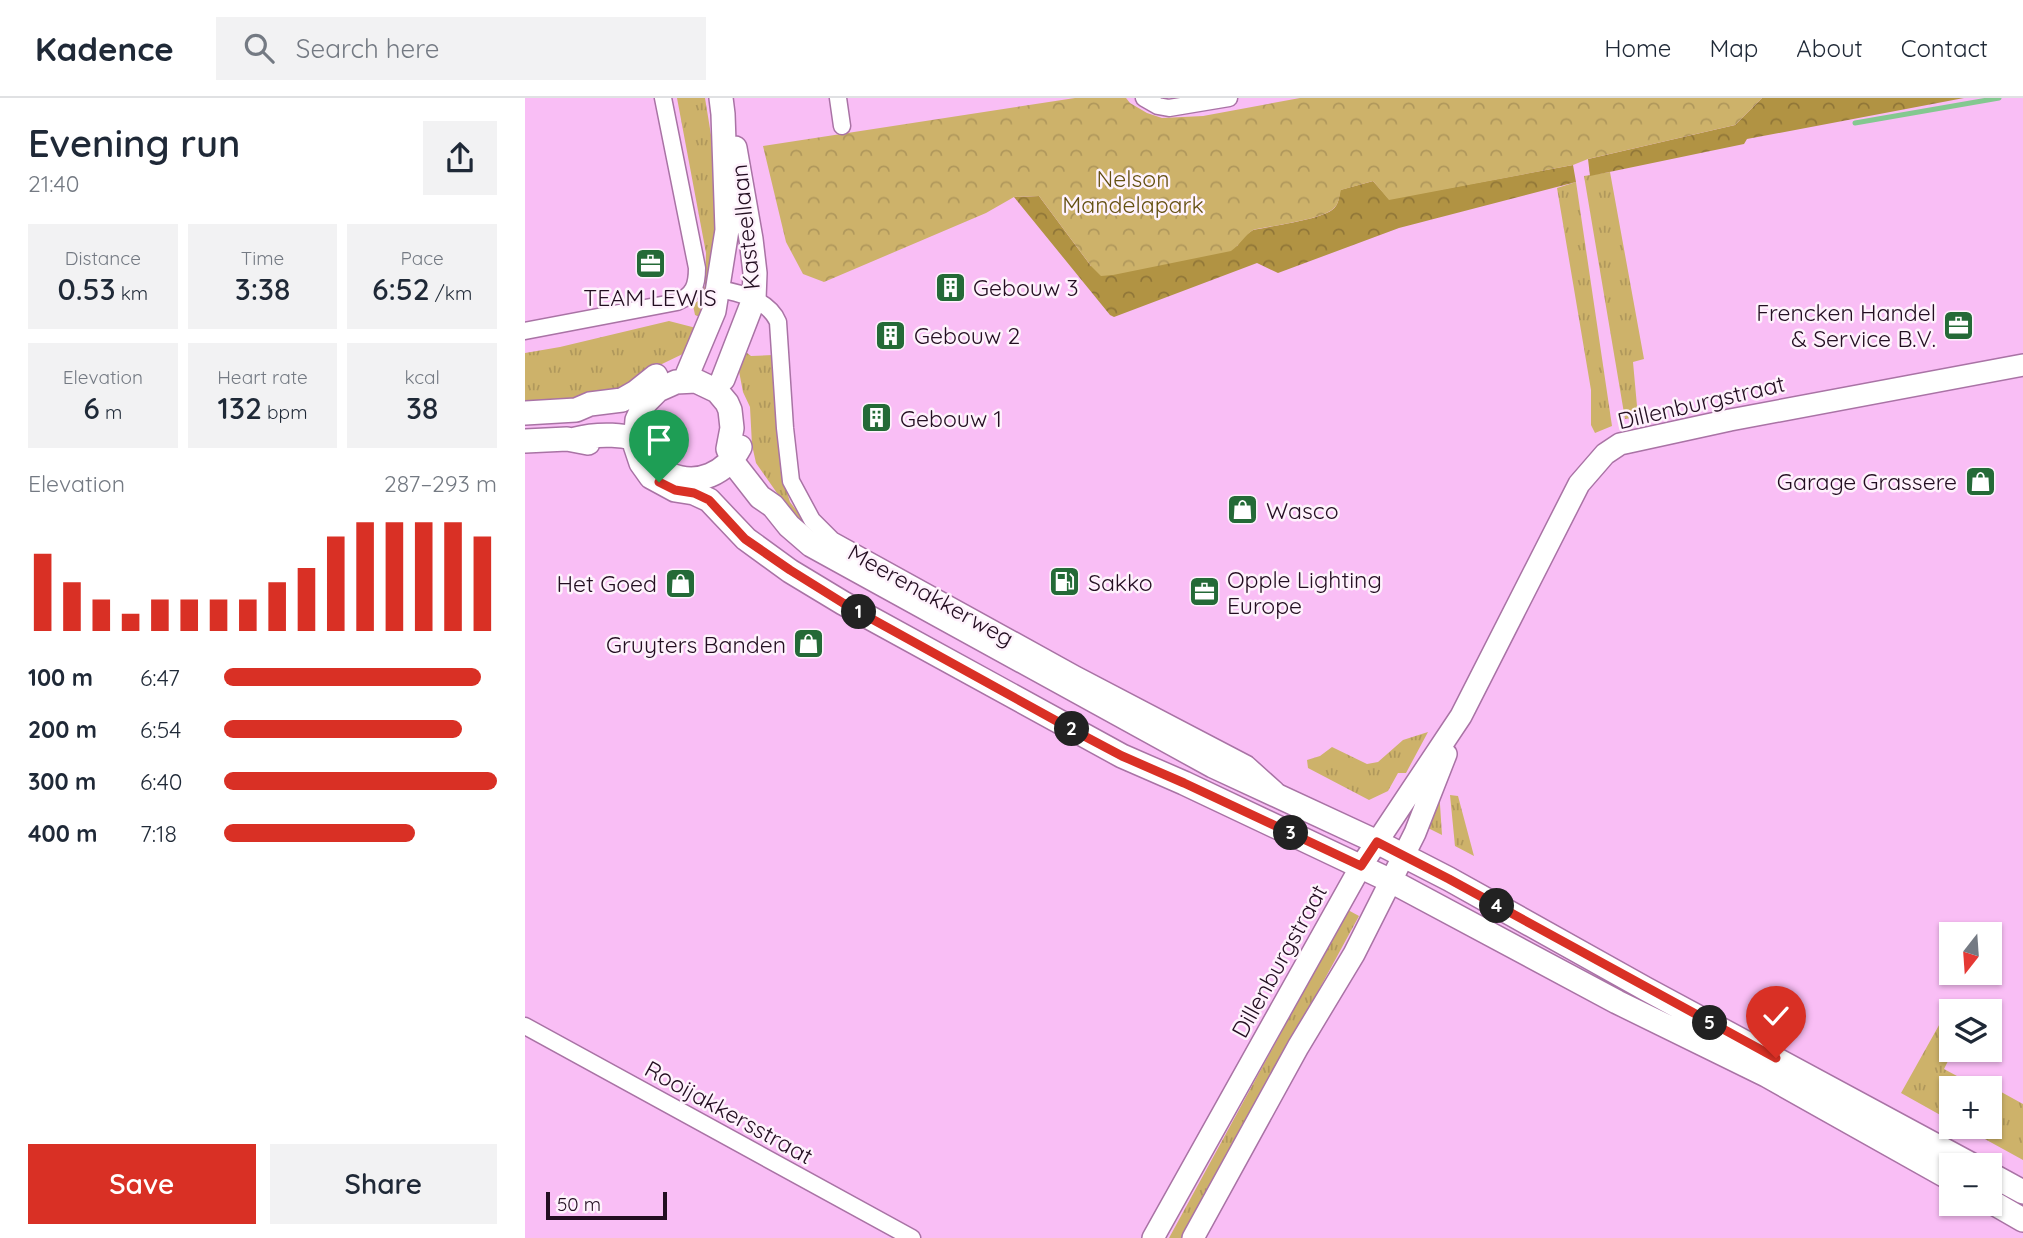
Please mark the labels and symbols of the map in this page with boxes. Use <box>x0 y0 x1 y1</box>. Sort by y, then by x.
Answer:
street label: Kasteellaan <box>724 163 766 291</box>
park label: Nelson Mandelapark <box>1062 164 1204 219</box>
office icon: TEAM LEWIS <box>633 246 667 280</box>
building icon: Gebouw 3 <box>933 270 967 304</box>
place label: Gebouw 3 <box>973 273 1079 302</box>
place label: TEAM LEWIS <box>583 283 717 312</box>
place label: Frencken Handel & Service B.V. <box>1756 298 1936 353</box>
office icon: Frencken Handel & Service B.V. <box>1942 308 1976 342</box>
building icon: Gebouw 2 <box>874 318 908 352</box>
place label: Gebouw 2 <box>914 321 1020 350</box>
street label: Dillenburgstraat <box>1615 369 1788 435</box>
building icon: Gebouw 1 <box>860 401 894 435</box>
place label: Gebouw 1 <box>900 404 1002 433</box>
pin <box>629 410 689 482</box>
shop icon: Garage Grassere <box>1963 464 1997 498</box>
place label: Garage Grassere <box>1777 467 1957 496</box>
shop icon: Wasco <box>1226 493 1260 527</box>
place label: Wasco <box>1266 496 1339 525</box>
street label: Meerenakkerweg <box>843 537 1019 653</box>
fuel station icon: Sakko <box>1048 565 1082 599</box>
place label: Opple Lighting Europe <box>1227 565 1382 620</box>
shop icon: Het Goed <box>663 566 697 600</box>
place label: Sakko <box>1088 568 1153 597</box>
place label: Het Goed <box>557 569 657 598</box>
office icon: Opple Lighting Europe <box>1187 575 1221 609</box>
pin: 1 <box>841 594 877 630</box>
shop icon: Gruyters Banden <box>792 627 826 661</box>
place label: Gruyters Banden <box>606 630 786 659</box>
pin: 2 <box>1055 712 1089 746</box>
pin: 3 <box>1273 816 1309 850</box>
street label: Dillenburgstraat <box>1225 879 1333 1043</box>
pin: 4 <box>1479 888 1515 924</box>
north arrow <box>1939 922 2002 985</box>
pin <box>1746 986 1806 1058</box>
pin: 5 <box>1693 1006 1727 1040</box>
street label: Rooijakkersstraat <box>640 1054 818 1170</box>
scale bar <box>546 1189 667 1221</box>

